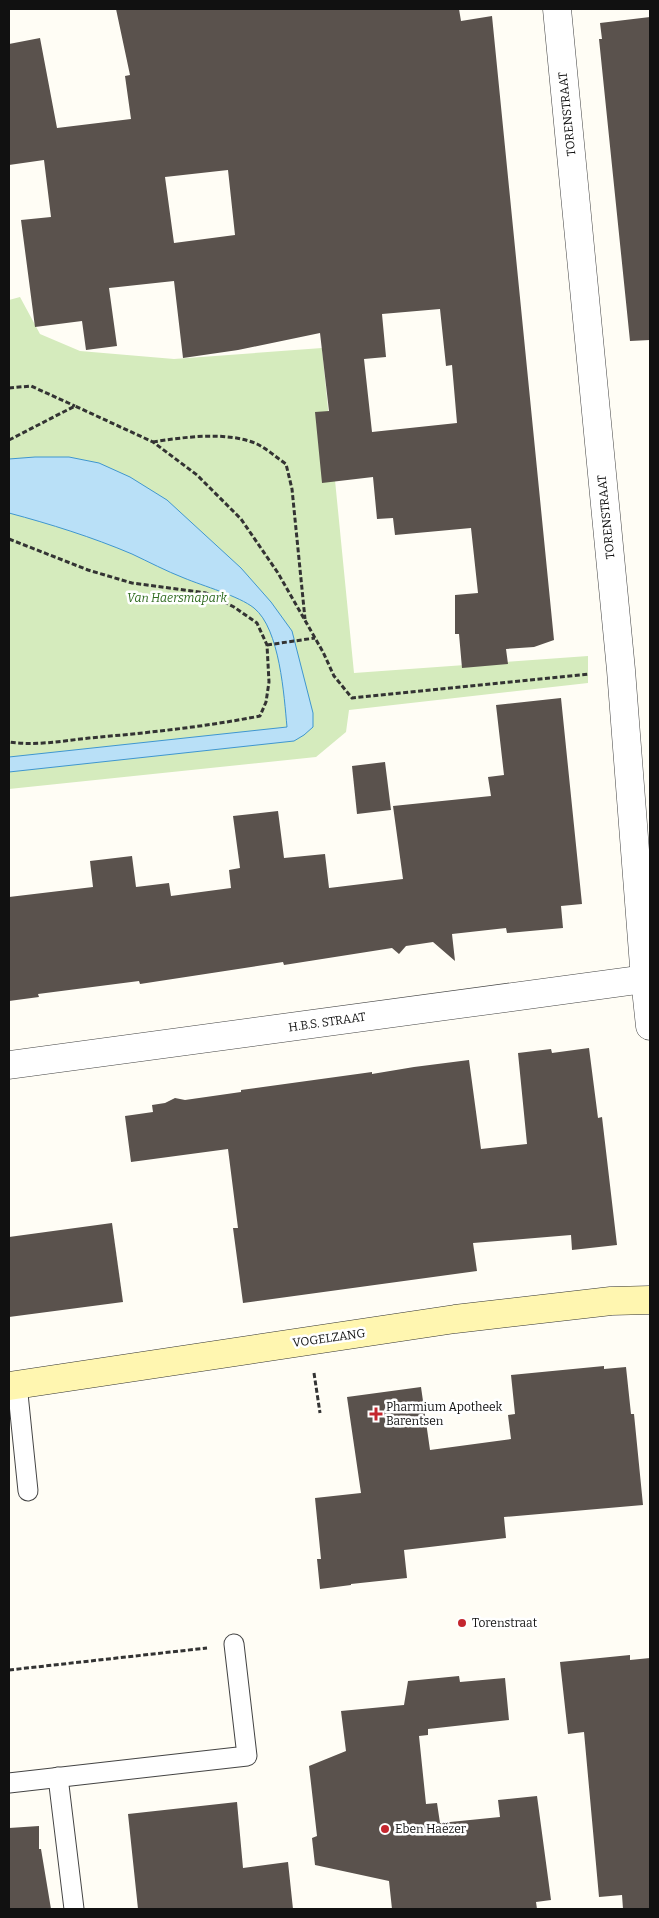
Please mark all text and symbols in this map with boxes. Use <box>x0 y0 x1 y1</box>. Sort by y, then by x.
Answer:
street label: TORENSTRAAT <box>556 71 578 157</box>
street label: TORENSTRAAT <box>595 474 617 560</box>
park label: Van Haersmapark <box>127 591 227 605</box>
street label: H.B.S. STRAAT <box>287 1010 367 1034</box>
street label: VOGELZANG <box>292 1326 366 1350</box>
place label: Pharmium Apotheek Barentsen <box>386 1400 503 1428</box>
marker: Pharmium Apotheek Barentsen <box>370 1408 382 1420</box>
place label: Torenstraat <box>472 1616 538 1630</box>
marker: Torenstraat <box>456 1617 468 1629</box>
place label: Eben Haëzer <box>395 1822 467 1836</box>
marker: Eben Haëzer <box>379 1823 391 1835</box>

